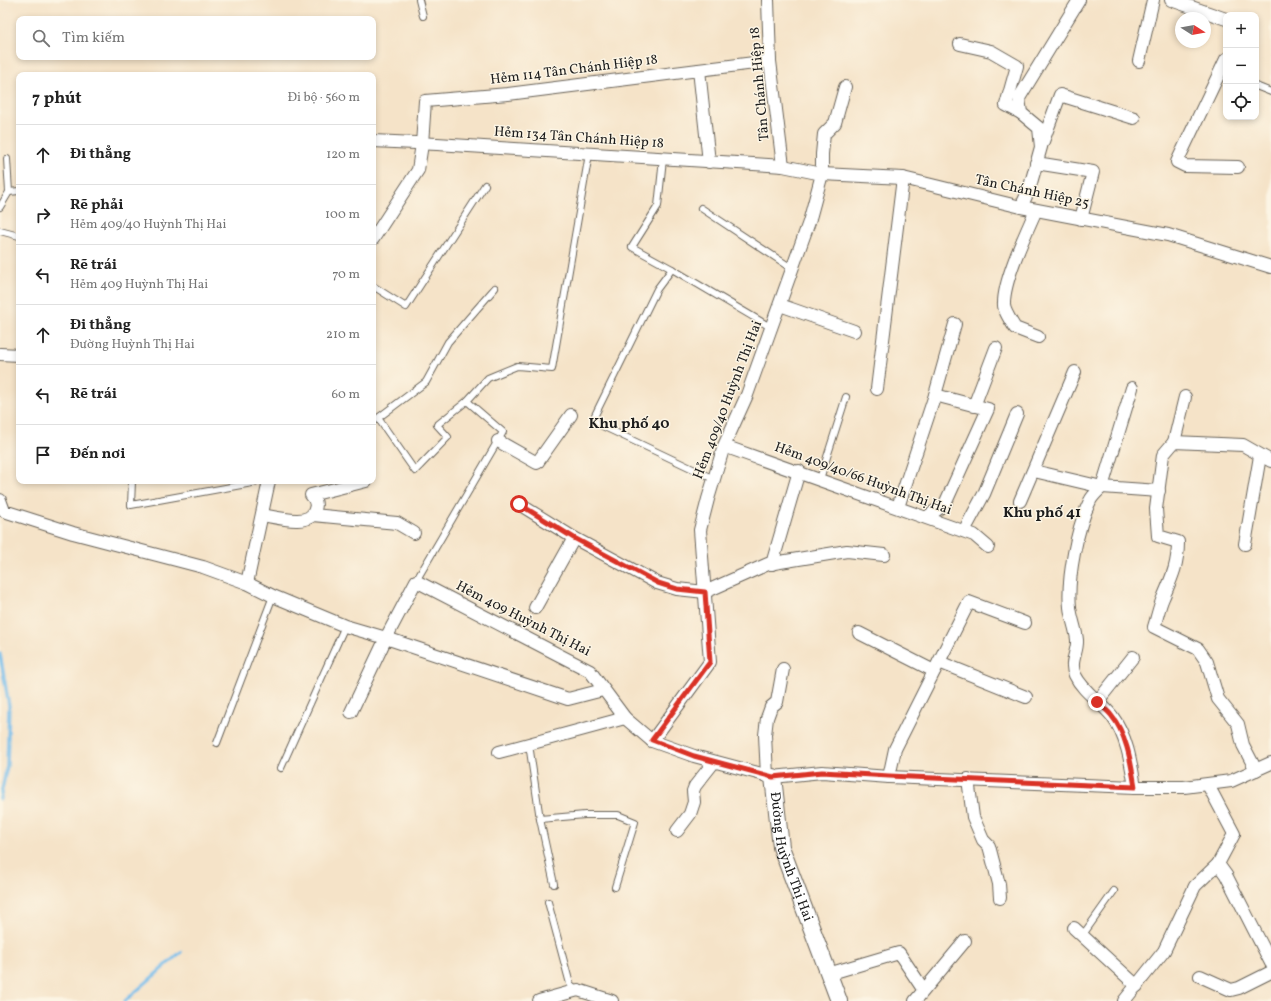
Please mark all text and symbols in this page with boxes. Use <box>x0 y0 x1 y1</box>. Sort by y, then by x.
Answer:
north arrow <box>1175 12 1211 48</box>
map controls <box>1223 12 1259 120</box>
button: + <box>1223 12 1259 48</box>
search box <box>16 16 376 60</box>
street label: Tân Chánh Hiệp 18 <box>746 26 774 142</box>
icon: search <box>30 27 52 49</box>
text: Tìm kiếm <box>62 28 125 49</box>
button: − <box>1223 48 1259 84</box>
street label: Hẻm 114 Tân Chánh Hiệp 18 <box>489 50 659 90</box>
button: locate <box>1223 84 1259 120</box>
text: 7 phút <box>32 87 82 110</box>
text: Đi bộ · 560 m <box>287 89 360 107</box>
street label: Hẻm 134 Tân Chánh Hiệp 18 <box>493 123 665 153</box>
icon: ahead <box>32 144 54 166</box>
text: Đi thẳng <box>70 144 131 165</box>
text: 120 m <box>326 146 360 164</box>
street label: Tân Chánh Hiệp 25 <box>973 171 1091 213</box>
text: Rẽ phải <box>70 195 124 216</box>
icon: right <box>32 204 54 226</box>
text: 100 m <box>325 206 360 224</box>
text: Hẻm 409/40 Huỳnh Thị Hai <box>70 216 226 234</box>
text: Rẽ trái <box>70 255 117 276</box>
icon: left <box>32 264 54 286</box>
text: 70 m <box>332 266 360 284</box>
text: Hẻm 409 Huỳnh Thị Hai <box>70 276 208 294</box>
text: Đi thẳng <box>70 315 131 336</box>
street label: Hẻm 409/40 Huỳnh Thị Hai <box>689 318 767 482</box>
icon: ahead <box>32 324 54 346</box>
text: 210 m <box>326 326 360 344</box>
text: Đường Huỳnh Thị Hai <box>70 336 195 354</box>
icon: left <box>32 384 54 406</box>
text: Rẽ trái <box>70 384 117 405</box>
text: 60 m <box>332 386 360 404</box>
district label: Khu phố 40 <box>588 414 670 435</box>
street label: Hẻm 409/40/66 Huỳnh Thị Hai <box>772 438 954 520</box>
icon: arrive <box>32 444 54 466</box>
text: Đến nơi <box>70 444 126 465</box>
route start <box>510 495 528 513</box>
district label: Khu phố 41 <box>1003 503 1081 524</box>
street label: Hẻm 409 Huỳnh Thị Hai <box>452 577 594 661</box>
route end <box>1088 693 1106 711</box>
street label: Đường Huỳnh Thị Hai <box>765 791 818 924</box>

